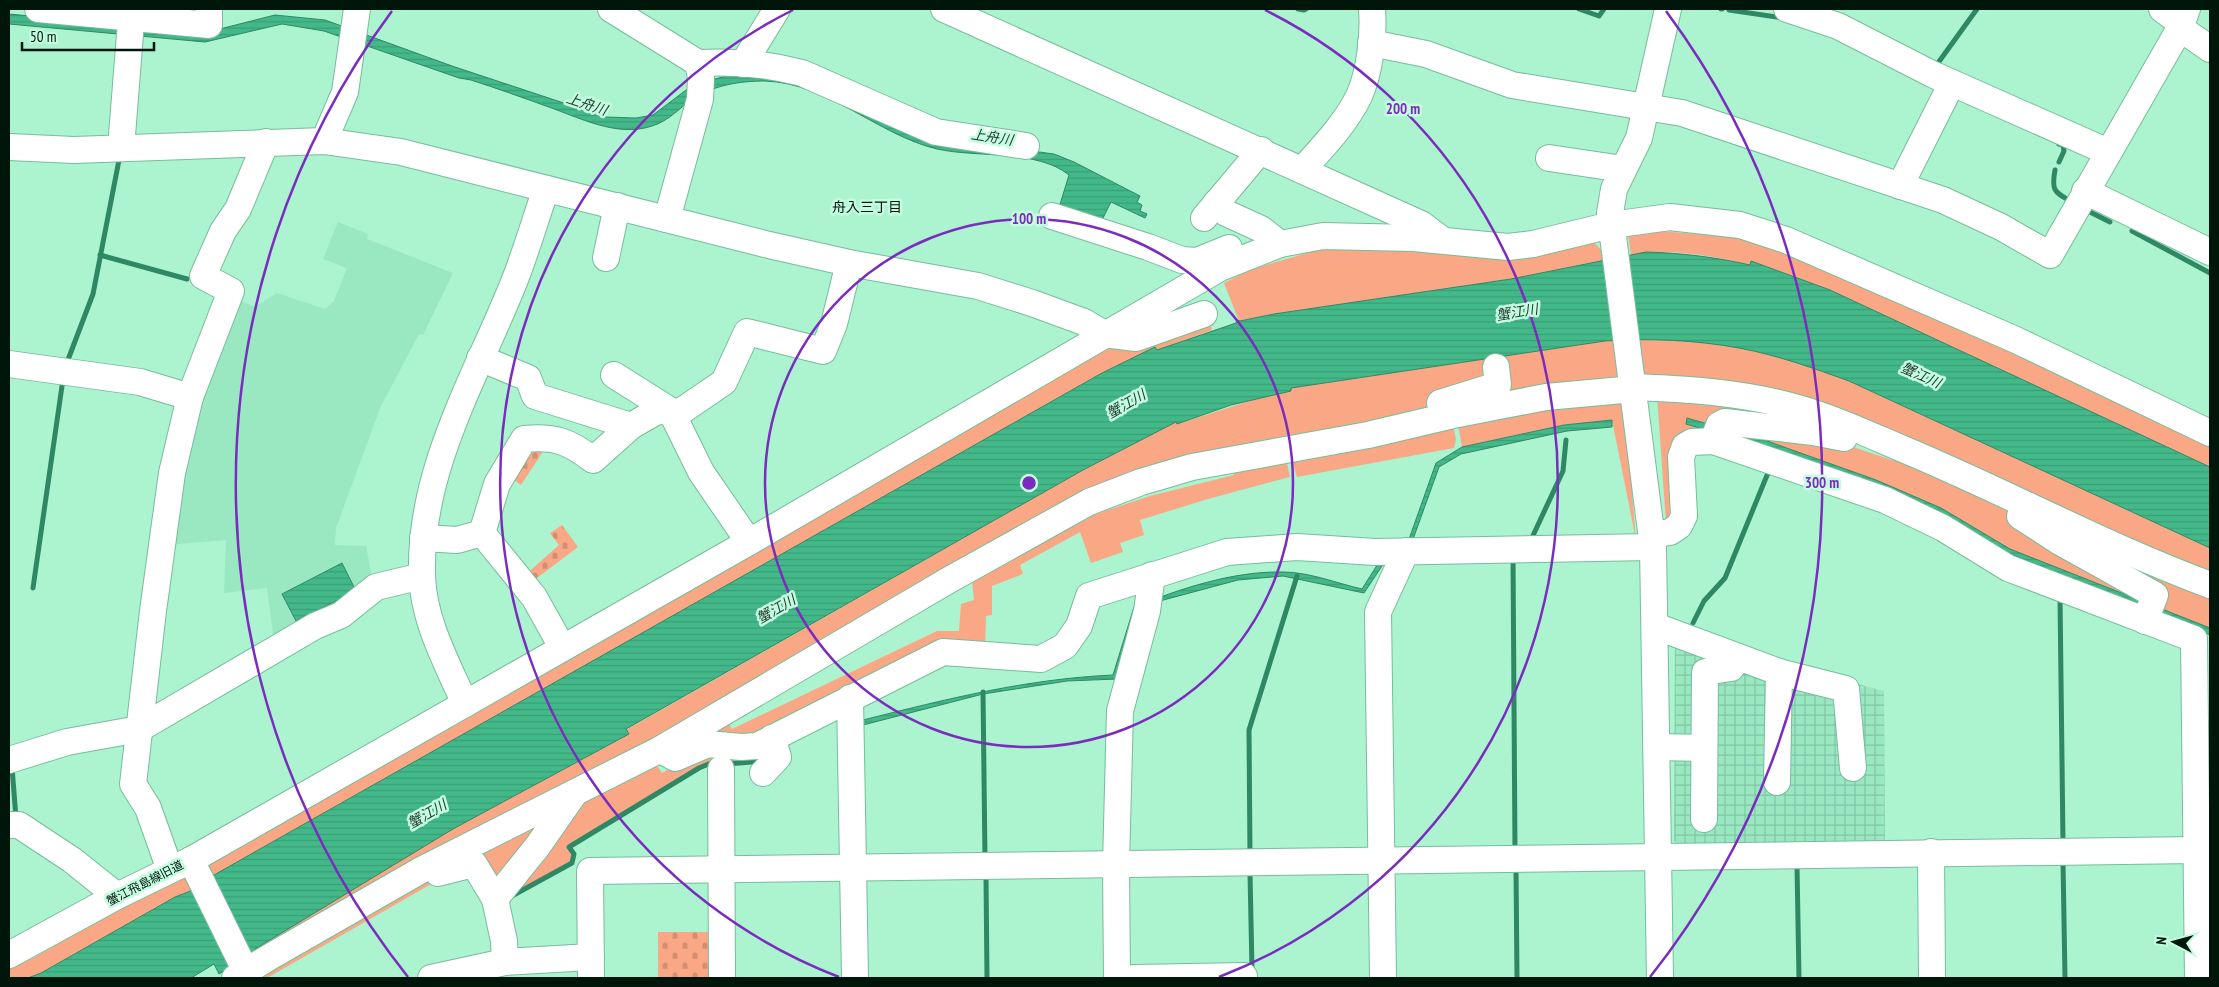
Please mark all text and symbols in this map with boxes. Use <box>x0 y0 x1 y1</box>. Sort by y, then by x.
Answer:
scale bar <box>22 20 155 52</box>
text: 50 m <box>30 27 56 46</box>
water label: 上舟川 <box>564 89 612 120</box>
text: 200 m <box>1386 99 1420 118</box>
water label: 上舟川 <box>970 125 1016 149</box>
district label: 舟入三丁目 <box>832 198 902 216</box>
text: 100 m <box>1012 209 1046 228</box>
water label: 蟹江川 <box>1495 300 1541 324</box>
water label: 蟹江川 <box>1898 358 1946 393</box>
water label: 蟹江川 <box>1103 385 1150 422</box>
text: 300 m <box>1805 473 1839 492</box>
centre of rings <box>1020 474 1038 492</box>
water label: 蟹江川 <box>753 590 800 627</box>
water label: 蟹江川 <box>404 795 451 832</box>
street label: 蟹江飛島線旧道 <box>104 857 186 908</box>
north arrow <box>2149 917 2199 967</box>
text: N <box>2152 936 2170 945</box>

